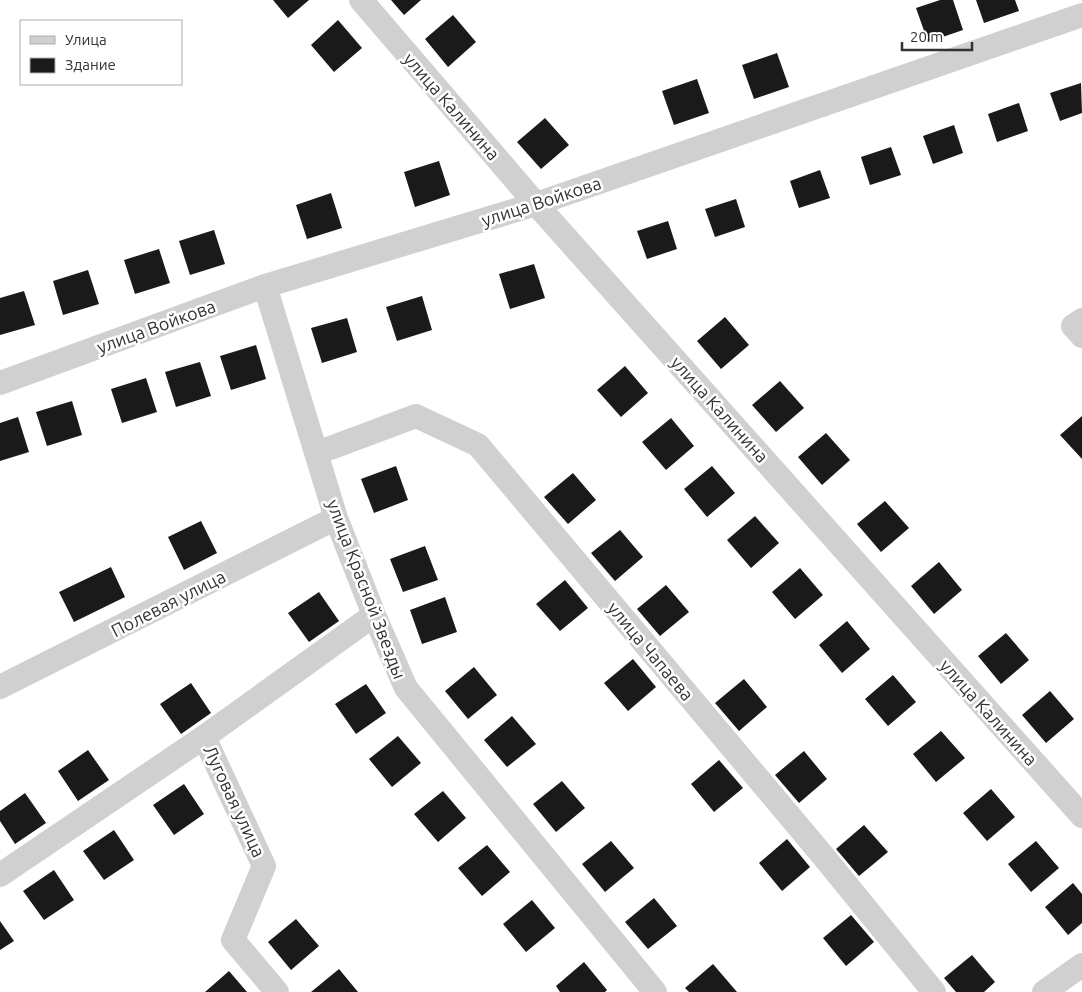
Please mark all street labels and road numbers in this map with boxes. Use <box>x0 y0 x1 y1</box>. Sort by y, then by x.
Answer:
street label: улица Калинина <box>400 48 504 164</box>
street label: улица Войкова <box>479 172 603 230</box>
street label: улица Войкова <box>94 295 218 357</box>
street label: улица Калинина <box>667 352 773 466</box>
street label: улица Красной Звезды <box>323 496 411 682</box>
street label: Полевая улица <box>107 566 229 640</box>
street label: улица Чапаева <box>604 598 698 704</box>
street label: улица Калинина <box>936 655 1042 769</box>
street label: Луговая улица <box>200 742 270 860</box>

